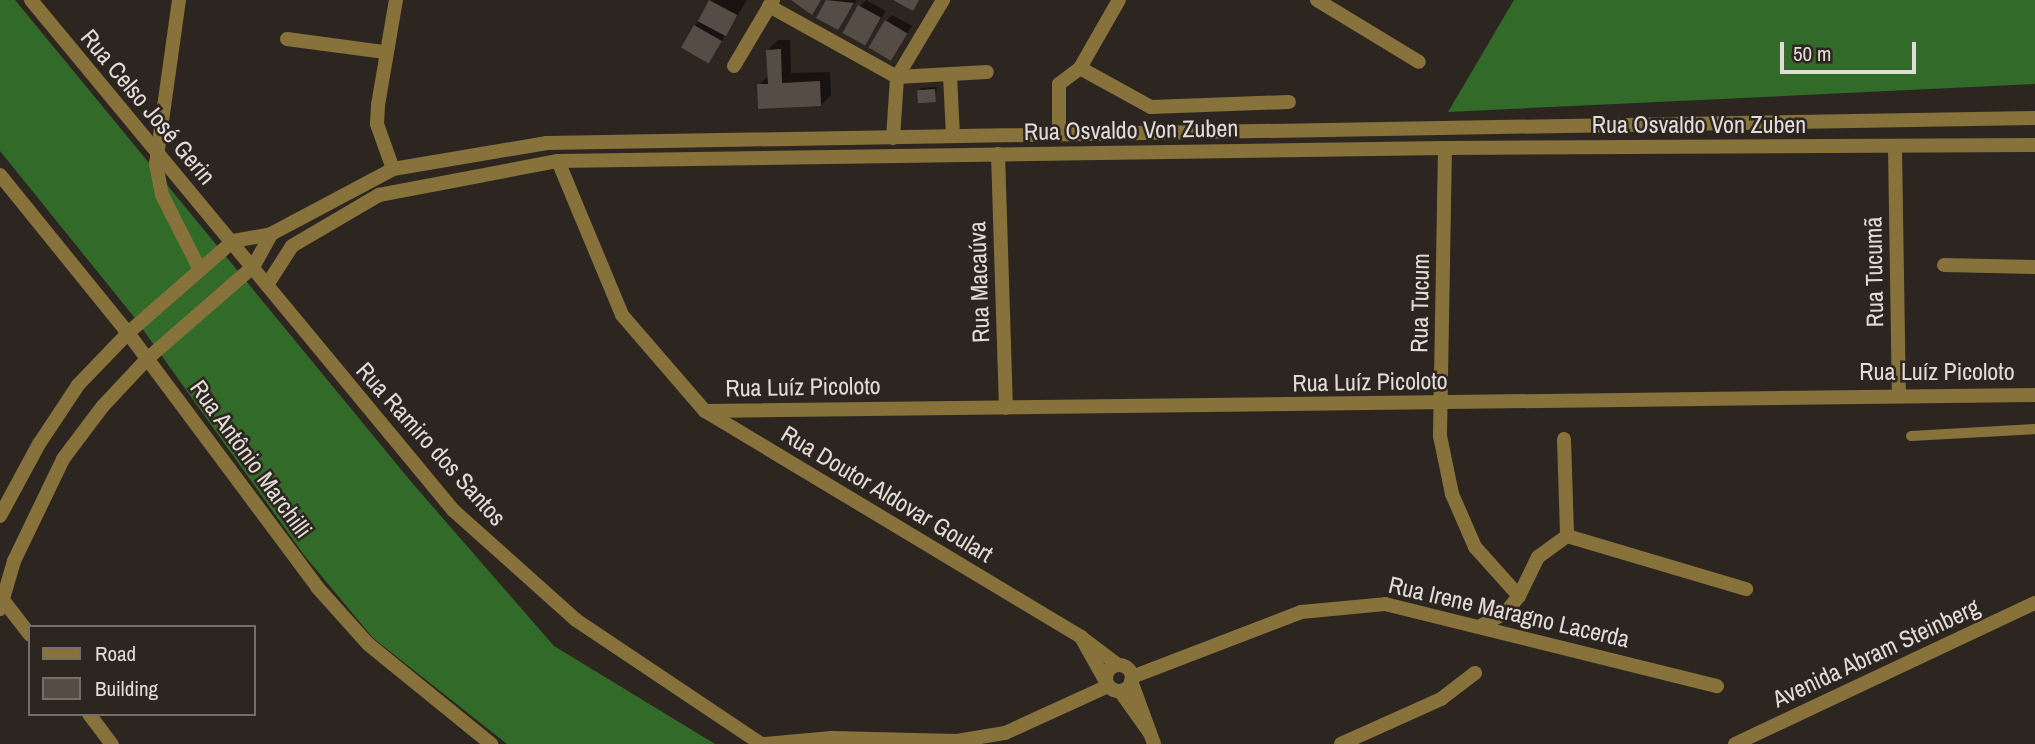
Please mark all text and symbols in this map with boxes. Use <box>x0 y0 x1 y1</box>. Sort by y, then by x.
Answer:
street label: Rua Celso José Gerin <box>75 24 221 190</box>
scale bar <box>1783 28 1920 72</box>
text: 50 m <box>1793 39 1831 68</box>
street label: Rua Osvaldo Von Zuben <box>1592 111 1806 139</box>
street label: Rua Osvaldo Von Zuben <box>1024 114 1238 146</box>
street label: Rua Tucumã <box>1859 216 1889 328</box>
street label: Rua Macaúva <box>962 221 996 343</box>
street label: Rua Tucum <box>1405 253 1435 353</box>
street label: Rua Ramiro dos Santos <box>350 356 512 532</box>
street label: Rua Luíz Picoloto <box>1859 358 2015 386</box>
street label: Rua Luíz Picoloto <box>1292 366 1448 398</box>
street label: Rua Luíz Picoloto <box>725 371 881 403</box>
street label: Rua Antônio Marchilli <box>184 374 318 544</box>
street label: Rua Doutor Aldovar Goulart <box>776 419 998 569</box>
street label: Rua Irene Maragno Lacerda <box>1386 570 1632 654</box>
street label: Avenida Abram Steinberg <box>1767 592 1985 714</box>
legend <box>28 625 256 716</box>
text: Road <box>95 639 136 668</box>
text: Building <box>95 674 158 703</box>

